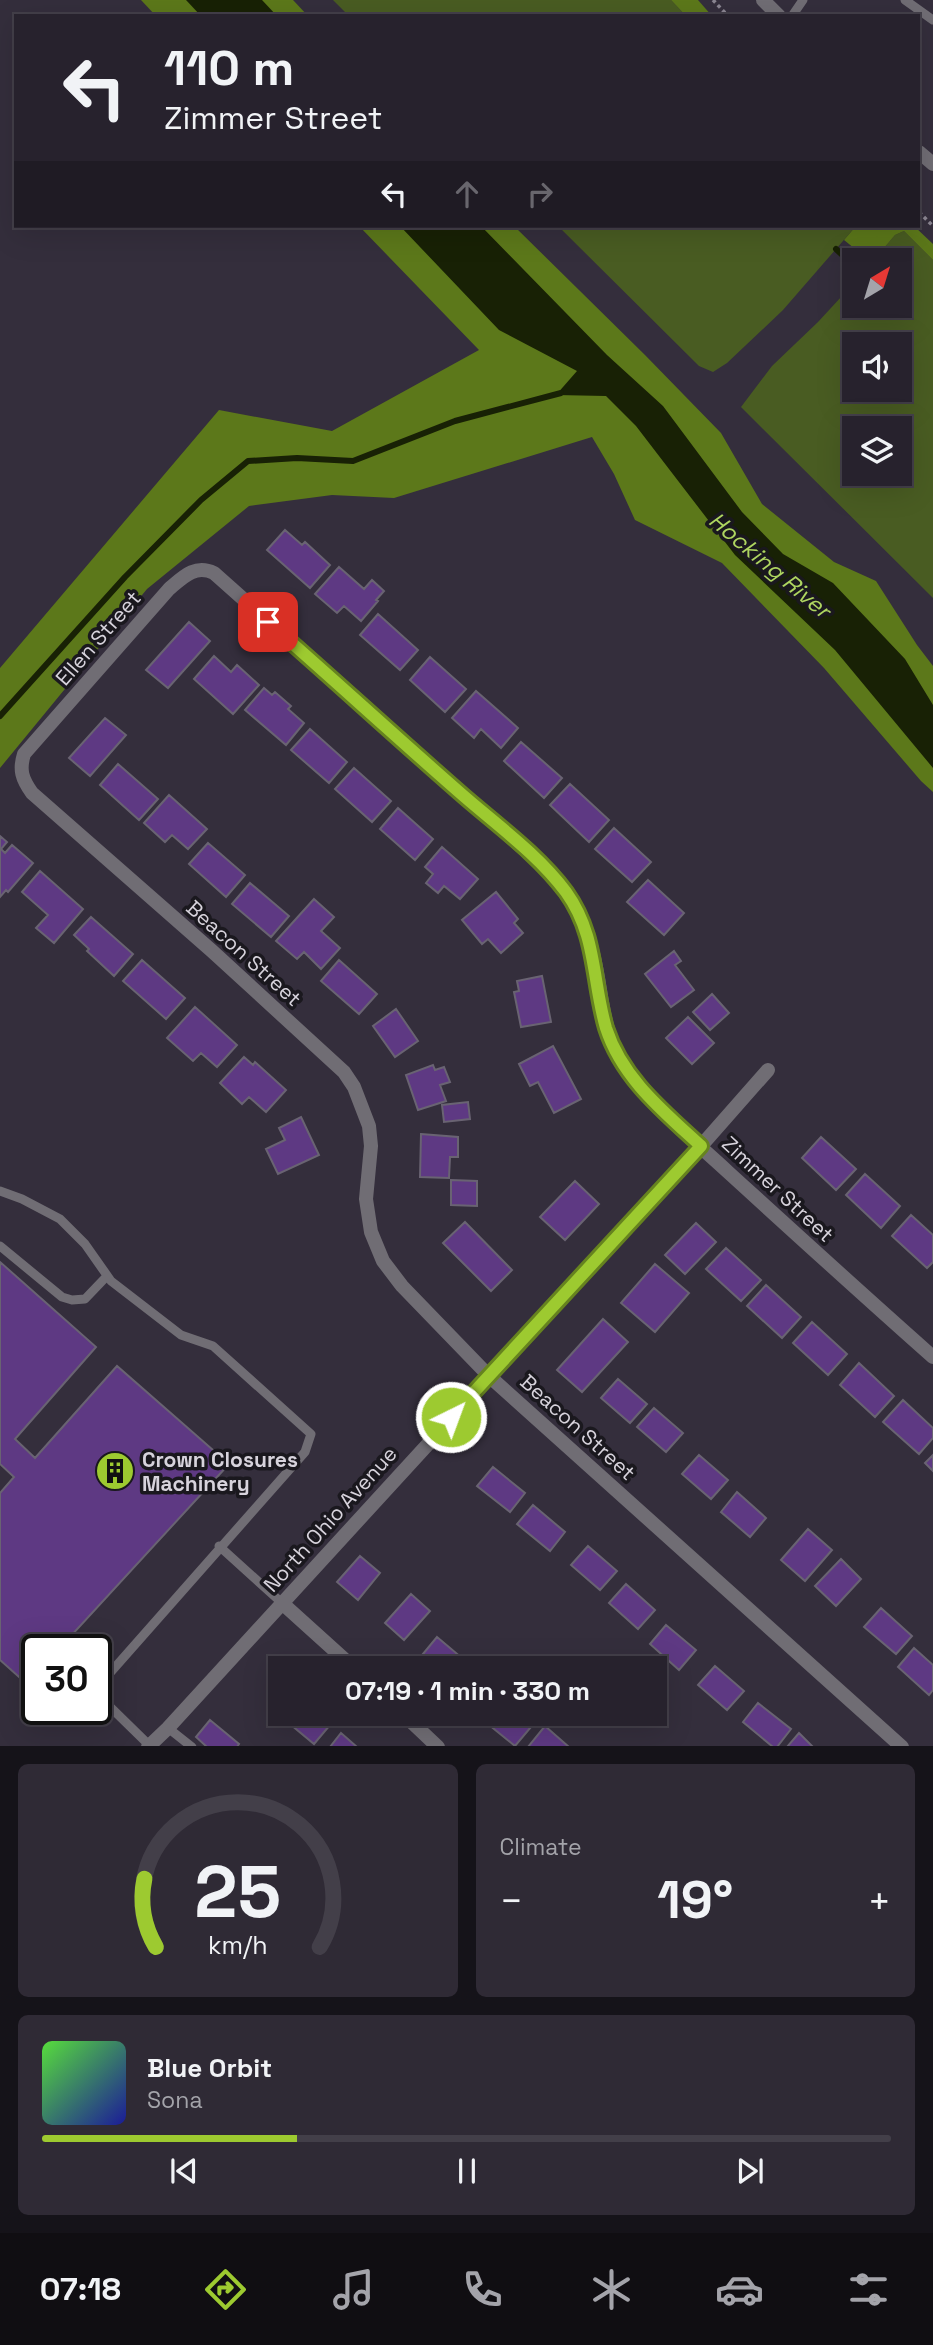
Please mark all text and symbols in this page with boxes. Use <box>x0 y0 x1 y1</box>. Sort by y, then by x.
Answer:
text: 110 m <box>164 37 294 99</box>
icon: left <box>49 42 140 133</box>
text: Zimmer Street <box>164 98 382 138</box>
icon: left <box>375 175 413 213</box>
icon: ahead <box>448 175 486 213</box>
icon: right <box>521 175 559 213</box>
north arrow <box>842 248 912 318</box>
map controls <box>842 248 912 486</box>
button: sound <box>842 332 912 402</box>
button: layers <box>842 416 912 486</box>
water label: Hocking River <box>703 505 839 626</box>
street label: Ellen Street <box>49 585 147 691</box>
pin <box>238 592 298 652</box>
icon: arrive <box>249 603 287 641</box>
street label: Beacon Street <box>181 894 307 1012</box>
street label: Zimmer Street <box>716 1130 840 1248</box>
street label: Beacon Street <box>515 1368 641 1486</box>
position arrow <box>414 1380 488 1454</box>
street label: North Ohio Avenue <box>257 1440 403 1598</box>
place label: Crown Closures Machinery <box>142 1446 298 1497</box>
building icon: Crown Closures Machinery <box>94 1450 136 1492</box>
speed limit sign: 30 <box>21 1634 112 1725</box>
text: 07:19 · 1 min · 330 m <box>345 1674 590 1708</box>
text: Climate <box>500 1832 582 1862</box>
text: 25 <box>194 1845 281 1938</box>
text: 19° <box>657 1867 733 1933</box>
text: − <box>500 1877 523 1925</box>
text: + <box>867 1877 891 1925</box>
text: km/h <box>208 1928 268 1960</box>
text: Blue Orbit <box>147 2051 272 2085</box>
text: Sona <box>147 2085 203 2115</box>
icon: previous <box>165 2152 203 2190</box>
icon: pause <box>448 2152 486 2190</box>
icon: next <box>731 2152 769 2190</box>
icon: directions <box>201 2265 250 2314</box>
icon: music <box>329 2265 378 2314</box>
icon: phone <box>458 2265 507 2314</box>
icon: climate <box>587 2265 636 2314</box>
icon: car <box>715 2265 764 2314</box>
icon: filters <box>844 2265 893 2314</box>
text: 07:18 <box>40 2269 121 2309</box>

